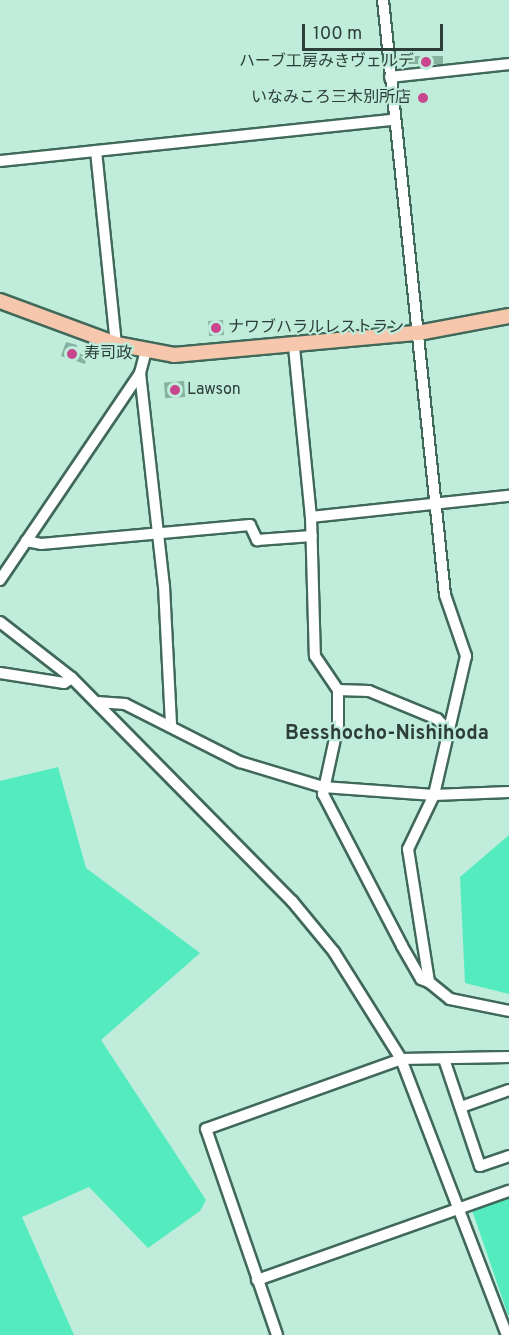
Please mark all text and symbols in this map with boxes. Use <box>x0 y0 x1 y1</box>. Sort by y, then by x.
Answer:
scale bar <box>305 12 446 50</box>
text: 100 m <box>313 23 362 46</box>
place label: ハーブ工房みきヴェルデ <box>238 52 414 72</box>
marker: ハーブ工房みきヴェルデ <box>419 55 433 69</box>
place label: いなみころ三木別所店 <box>251 88 411 108</box>
marker: いなみころ三木別所店 <box>416 91 430 105</box>
place label: ナワブハラルレストラン <box>228 318 404 338</box>
marker: ナワブハラルレストラン <box>209 321 223 335</box>
place label: 寿司政 <box>84 344 132 364</box>
marker: 寿司政 <box>65 347 79 361</box>
place label: Lawson <box>187 380 241 400</box>
marker: Lawson <box>168 383 182 397</box>
district label: Besshocho-Nishihoda <box>285 722 489 746</box>

